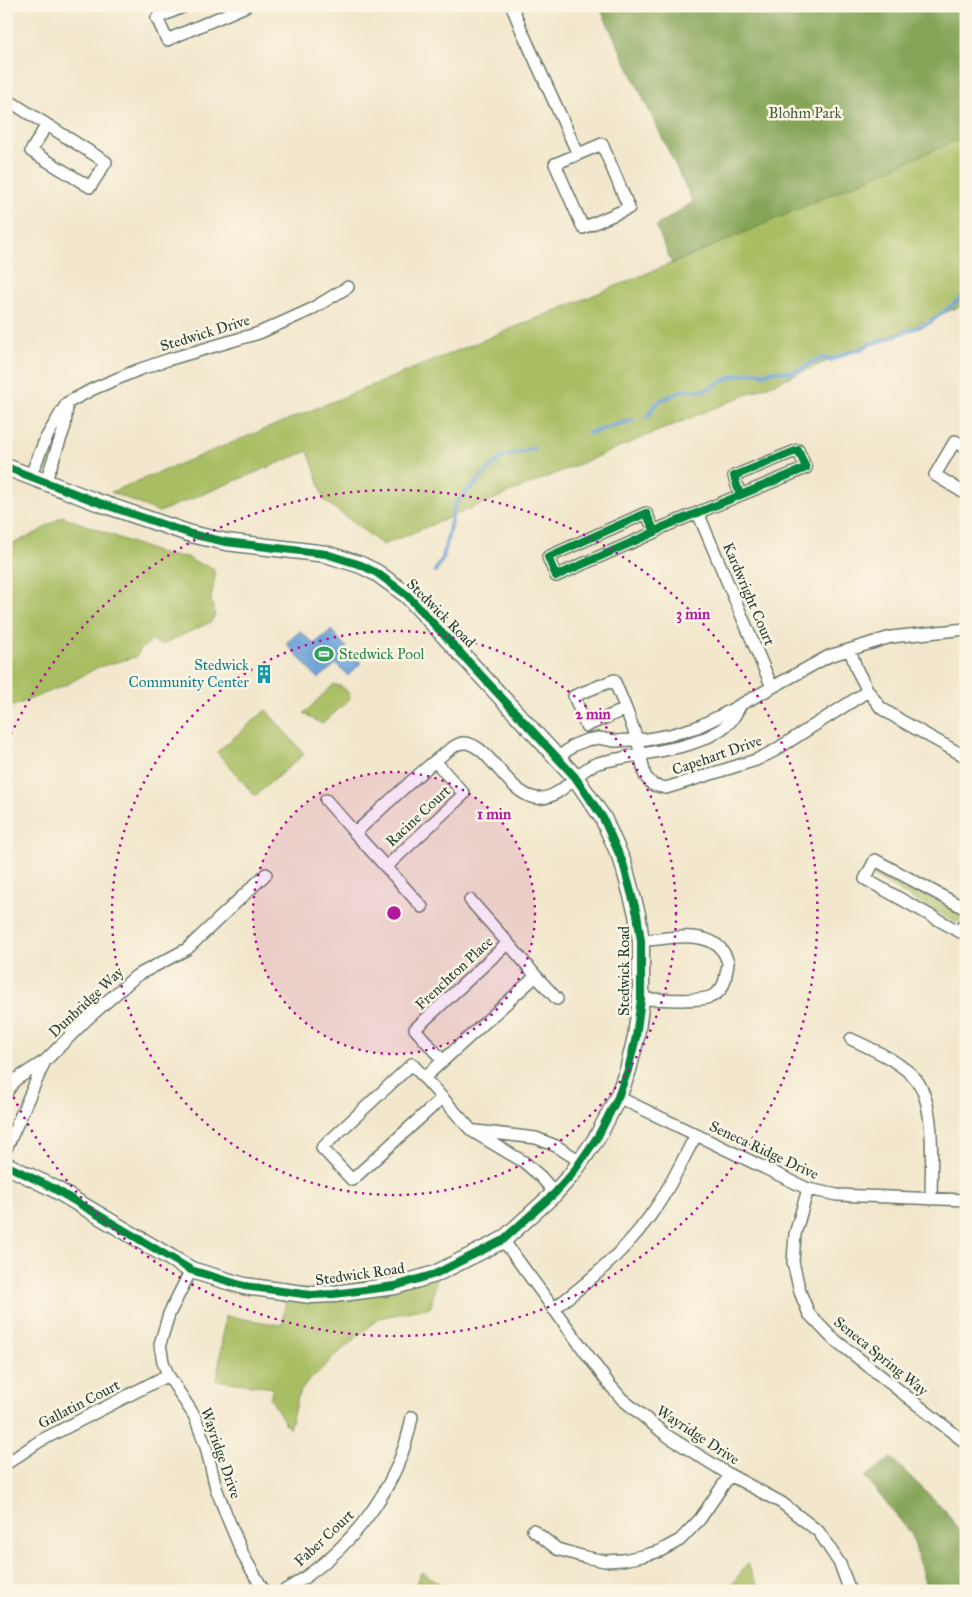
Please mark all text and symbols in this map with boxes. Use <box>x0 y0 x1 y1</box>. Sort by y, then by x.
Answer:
park label: Blohm Park <box>769 104 841 122</box>
street label: Stedwick Drive <box>158 311 252 355</box>
street label: Kardwright Court <box>719 540 779 649</box>
street label: Stedwick Road <box>403 575 480 652</box>
text: 3 min <box>676 605 711 624</box>
sports icon: Stedwick Pool <box>313 643 335 665</box>
place label: Stedwick Pool <box>339 645 426 663</box>
place label: Stedwick Community Center <box>129 656 249 691</box>
building icon: Stedwick Community Center <box>253 663 275 685</box>
text: 2 min <box>575 705 612 723</box>
street label: Capehart Drive <box>670 731 764 779</box>
street label: Racine Court <box>382 781 455 850</box>
text: 1 min <box>477 805 512 823</box>
centre of rings <box>385 904 403 922</box>
street label: Stedwick Road <box>615 926 633 1016</box>
street label: Frenchton Place <box>411 932 497 1014</box>
street label: Dunbridge Way <box>45 962 128 1041</box>
street label: Seneca Ridge Drive <box>707 1117 821 1183</box>
street label: Stedwick Road <box>314 1259 406 1289</box>
street label: Seneca Spring Way <box>830 1313 932 1400</box>
street label: Gallatin Court <box>35 1375 124 1432</box>
street label: Wayridge Drive <box>653 1402 743 1468</box>
street label: Wayridge Drive <box>197 1405 245 1501</box>
street label: Faber Court <box>290 1505 358 1570</box>

